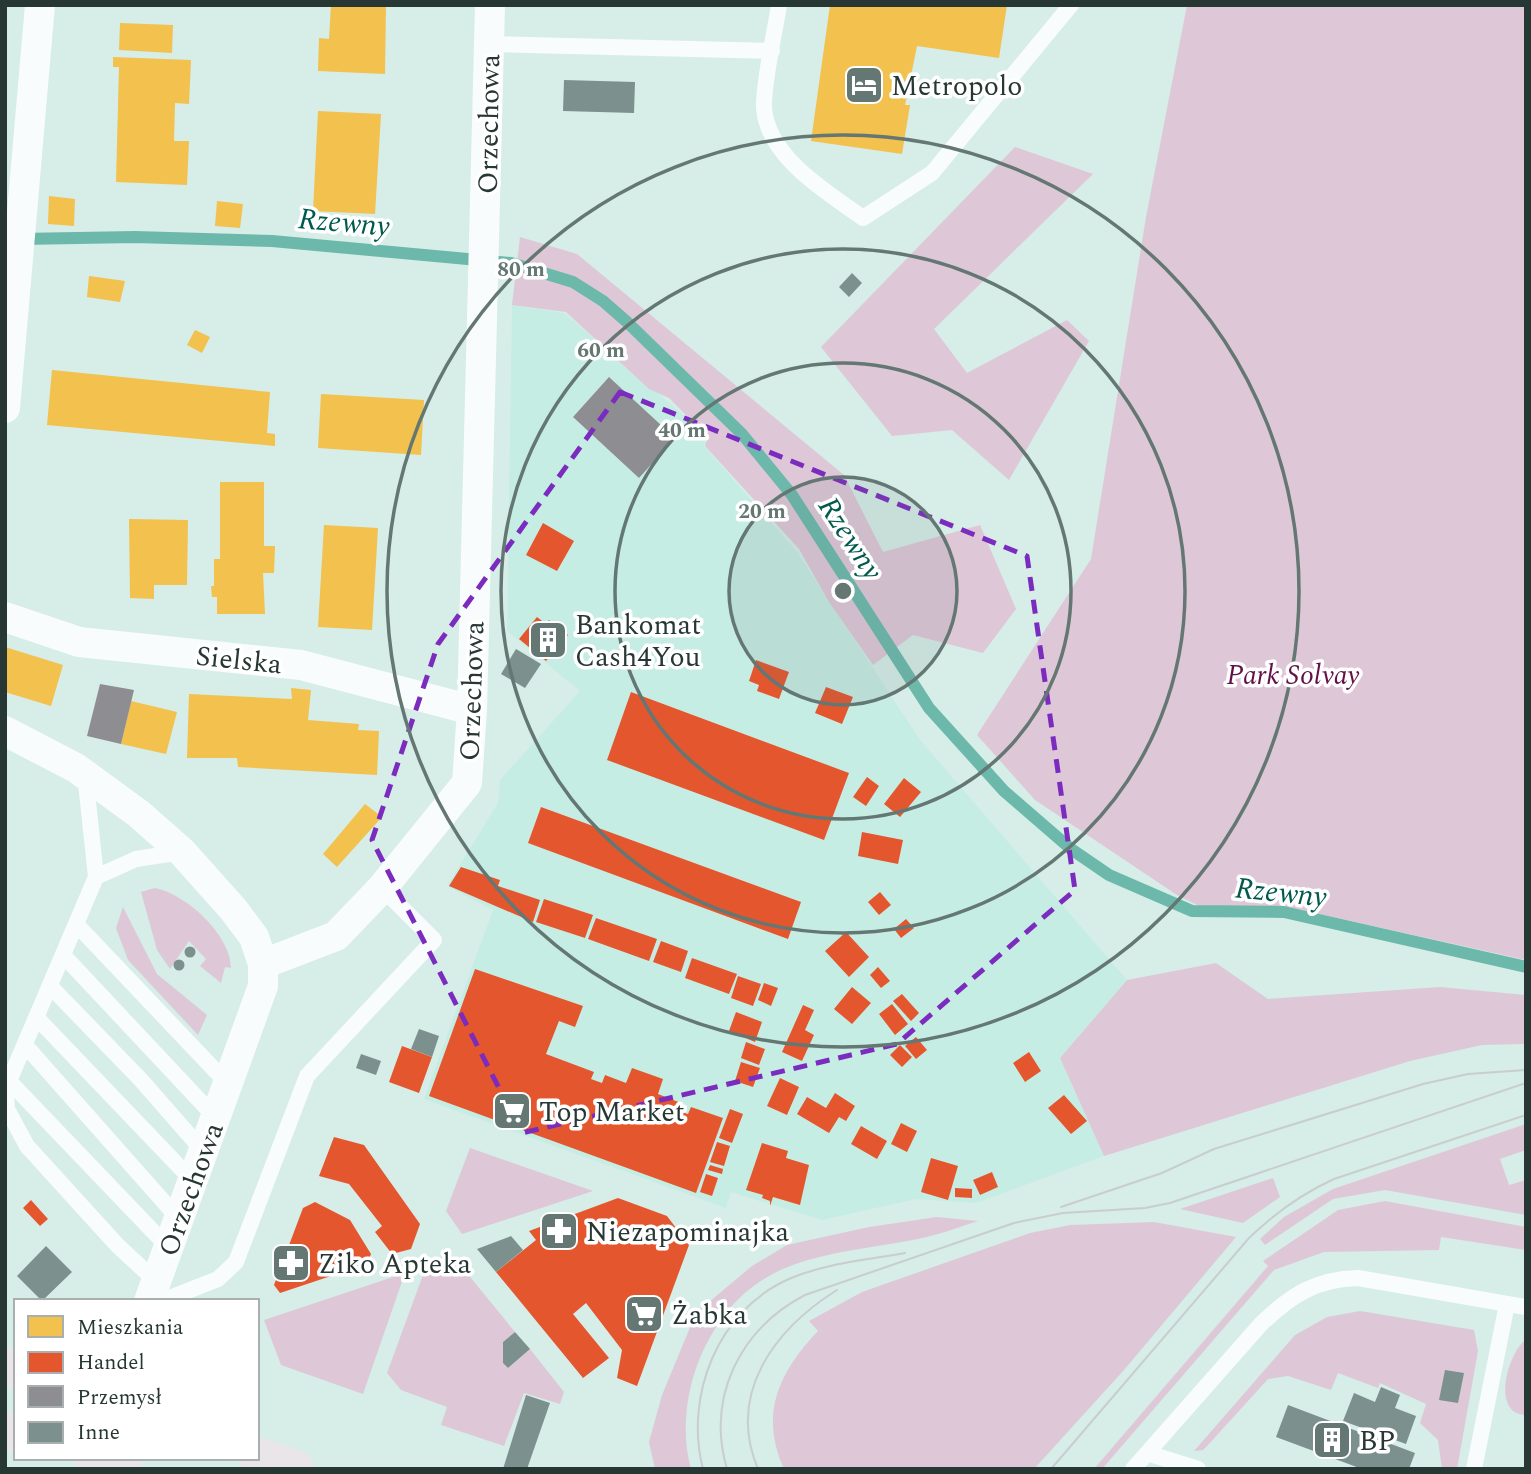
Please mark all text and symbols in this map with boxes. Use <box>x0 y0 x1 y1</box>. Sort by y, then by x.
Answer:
street label: Orzechowa <box>467 53 512 194</box>
hotel icon: Metropolo <box>843 64 885 106</box>
place label: Metropolo <box>891 65 1022 108</box>
water label: Rzewny <box>296 196 392 250</box>
text: 80 m <box>497 254 545 286</box>
text: 60 m <box>577 335 625 367</box>
text: 40 m <box>658 415 706 447</box>
water label: Rzewny <box>806 488 895 590</box>
text: 20 m <box>738 496 786 528</box>
centre of rings <box>831 579 855 603</box>
place label: Bankomat Cash4You <box>575 604 701 679</box>
building icon: Bankomat Cash4You <box>527 619 569 661</box>
street label: Orzechowa <box>449 620 496 762</box>
street label: Sielska <box>194 635 284 686</box>
park label: Park Solvay <box>1226 654 1360 697</box>
water label: Rzewny <box>1233 865 1330 921</box>
supermarket icon: Top Market <box>491 1090 533 1132</box>
place label: Top Market <box>539 1091 685 1134</box>
street label: Orzechowa <box>147 1116 236 1263</box>
pharmacy icon: Niezapominajka <box>538 1210 580 1252</box>
place label: Niezapominajka <box>586 1211 790 1254</box>
pharmacy icon: Ziko Apteka <box>270 1242 312 1284</box>
place label: Ziko Apteka <box>318 1243 472 1286</box>
supermarket icon: Żabka <box>623 1293 665 1335</box>
place label: Żabka <box>671 1294 748 1337</box>
legend <box>14 1299 259 1460</box>
text: Mieszkania <box>77 1312 184 1344</box>
text: Handel <box>77 1347 145 1379</box>
text: Przemysł <box>77 1382 162 1414</box>
text: Inne <box>77 1417 120 1449</box>
building icon: BP <box>1311 1419 1353 1461</box>
place label: BP <box>1359 1420 1395 1463</box>

